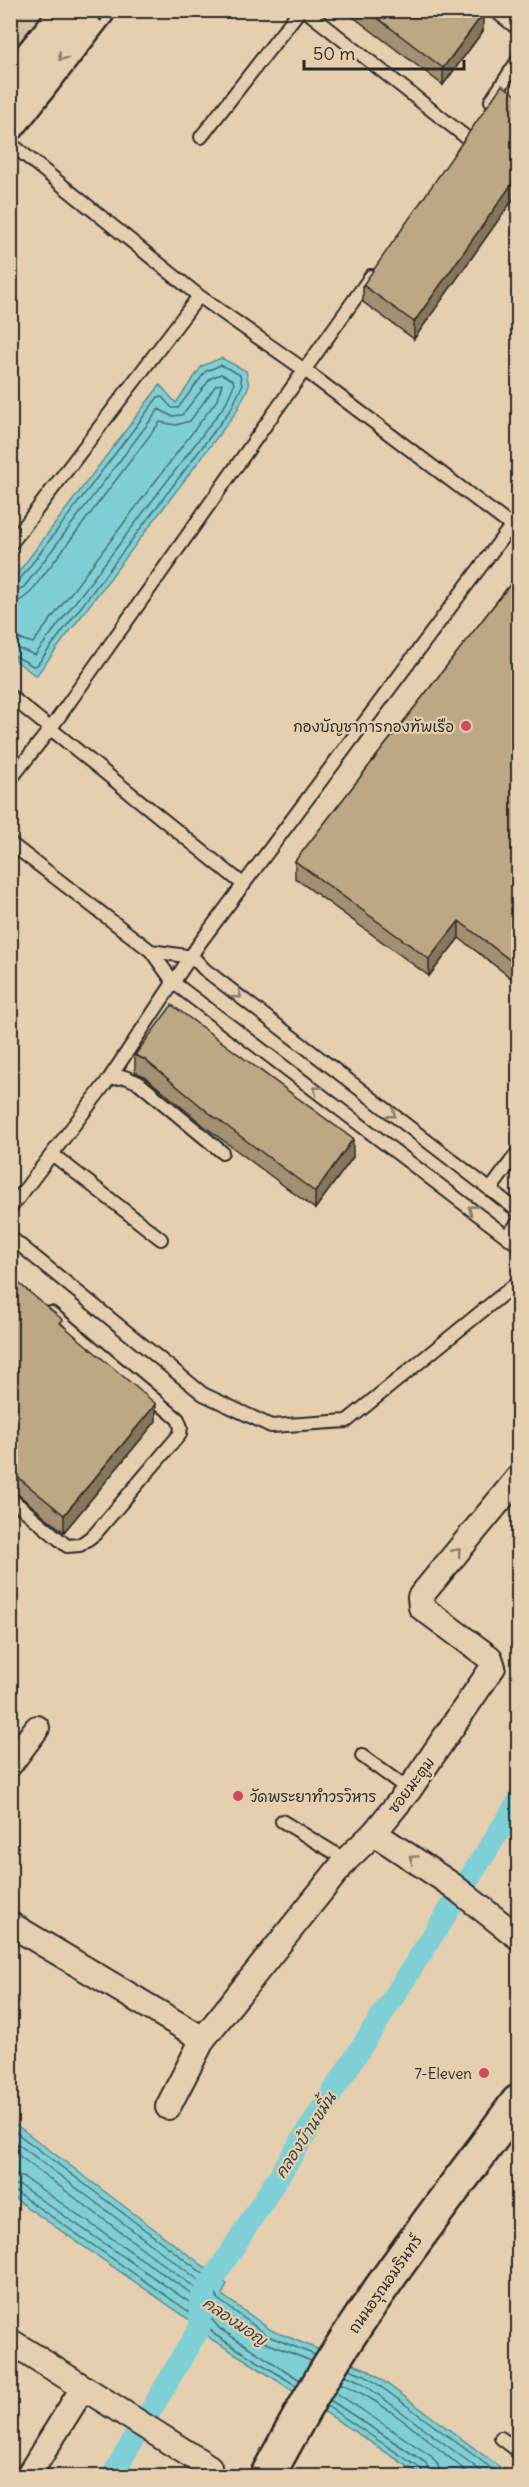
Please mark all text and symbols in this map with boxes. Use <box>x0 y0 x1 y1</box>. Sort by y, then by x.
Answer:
scale bar <box>304 33 464 71</box>
text: 50 m <box>313 42 355 65</box>
one-way arrow <box>59 50 70 61</box>
place label: กองบัญชาการกองทัพเรือ <box>293 717 454 736</box>
marker: กองบัญชาการกองทัพเรือ <box>459 719 473 733</box>
one-way arrow <box>231 987 242 998</box>
one-way arrow <box>313 1087 324 1098</box>
one-way arrow <box>385 1107 396 1118</box>
one-way arrow <box>468 1205 479 1216</box>
one-way arrow <box>449 1548 460 1559</box>
street label: ซอยมะตูม <box>384 1753 440 1818</box>
place label: วัดพระยาทําวรวิหาร <box>250 1787 376 1806</box>
marker: วัดพระยาทําวรวิหาร <box>231 1789 245 1803</box>
one-way arrow <box>409 1855 420 1866</box>
place label: 7-Eleven <box>414 2064 472 2083</box>
marker: 7-Eleven <box>477 2066 491 2080</box>
water label: คลองบ้านขมิ้น <box>267 2086 341 2181</box>
street label: ถนนอรุณอมรินทร์ <box>344 2231 428 2338</box>
water label: คลองมอญ <box>199 2292 272 2351</box>

